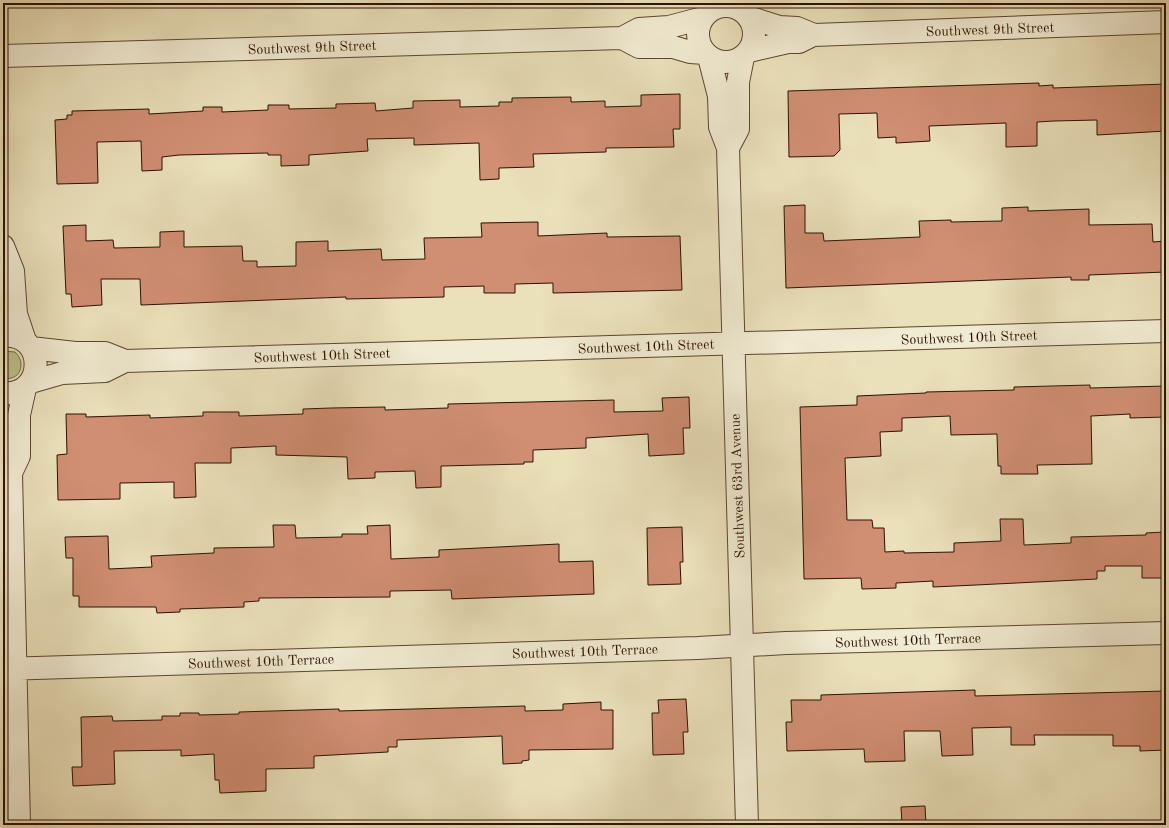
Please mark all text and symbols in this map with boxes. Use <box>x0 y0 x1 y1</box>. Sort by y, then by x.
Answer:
street label: Southwest 9th Street <box>925 21 1055 39</box>
street label: Southwest 9th Street <box>247 39 377 57</box>
street label: Southwest 10th Street <box>900 329 1038 347</box>
street label: Southwest 10th Street <box>577 338 715 356</box>
street label: Southwest 10th Street <box>253 347 391 365</box>
street label: Southwest 63rd Avenue <box>728 413 748 559</box>
street label: Southwest 10th Terrace <box>835 631 981 651</box>
street label: Southwest 10th Terrace <box>512 642 658 662</box>
street label: Southwest 10th Terrace <box>188 652 334 672</box>

